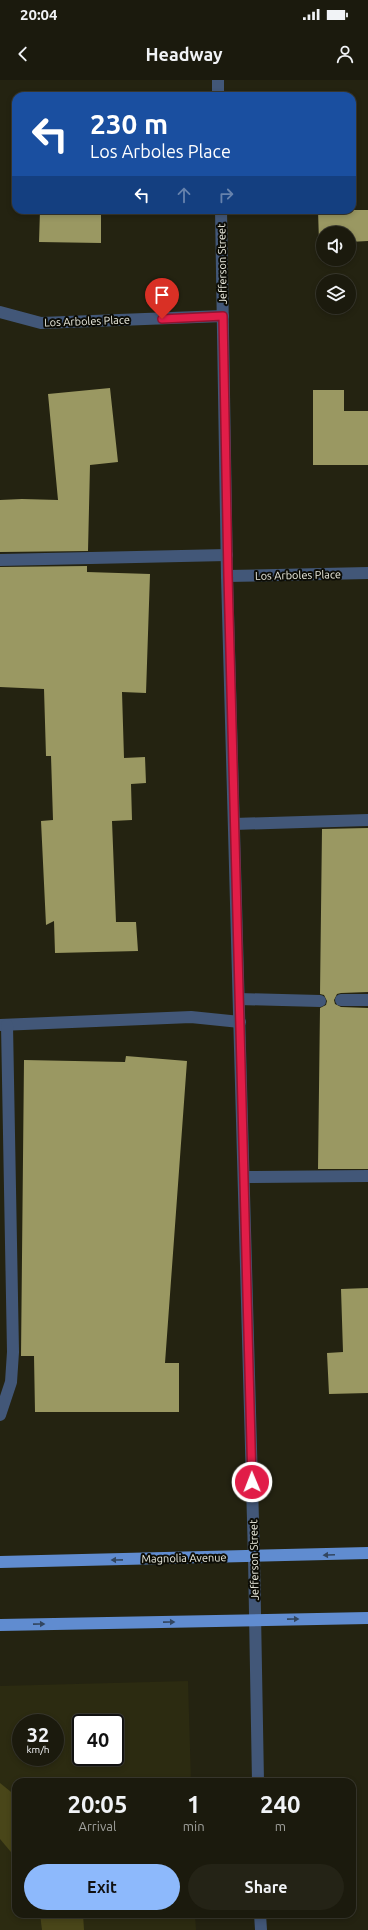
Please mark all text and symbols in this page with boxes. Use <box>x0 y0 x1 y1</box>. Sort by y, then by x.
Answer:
text: 20:04 <box>20 6 58 23</box>
icon: back <box>12 43 34 65</box>
icon: person <box>334 43 356 65</box>
text: Headway <box>145 44 223 64</box>
icon: left <box>24 108 76 160</box>
text: 230 m <box>90 108 168 139</box>
text: Los Arboles Place <box>90 141 231 161</box>
icon: left <box>131 184 153 206</box>
icon: ahead <box>173 184 195 206</box>
icon: right <box>215 184 237 206</box>
street label: Jefferson Street <box>215 223 229 305</box>
map controls <box>316 226 356 314</box>
button: sound <box>316 226 356 266</box>
button: layers <box>316 274 356 314</box>
pin <box>145 278 179 319</box>
icon: arrive <box>151 284 173 306</box>
street label: Los Arboles Place <box>44 314 130 328</box>
street label: Los Arboles Place <box>255 568 341 582</box>
position arrow <box>231 1461 273 1503</box>
street label: Jefferson Street <box>247 1519 261 1601</box>
street label: Magnolia Avenue <box>141 1551 227 1565</box>
one-way arrow <box>323 1551 335 1558</box>
one-way arrow <box>110 1557 123 1563</box>
one-way arrow <box>287 1616 300 1622</box>
one-way arrow <box>163 1618 175 1625</box>
one-way arrow <box>33 1621 46 1627</box>
speed limit sign: 40 <box>72 1714 124 1766</box>
text: 32 <box>27 1723 49 1746</box>
text: km/h <box>26 1744 50 1755</box>
text: 20:05 <box>67 1791 127 1818</box>
text: 1 <box>187 1791 200 1818</box>
text: 240 <box>260 1791 301 1818</box>
text: Arrival <box>78 1819 116 1833</box>
text: min <box>183 1819 205 1833</box>
text: m <box>275 1819 286 1833</box>
button: Exit <box>24 1864 180 1910</box>
button: Share <box>188 1864 344 1910</box>

